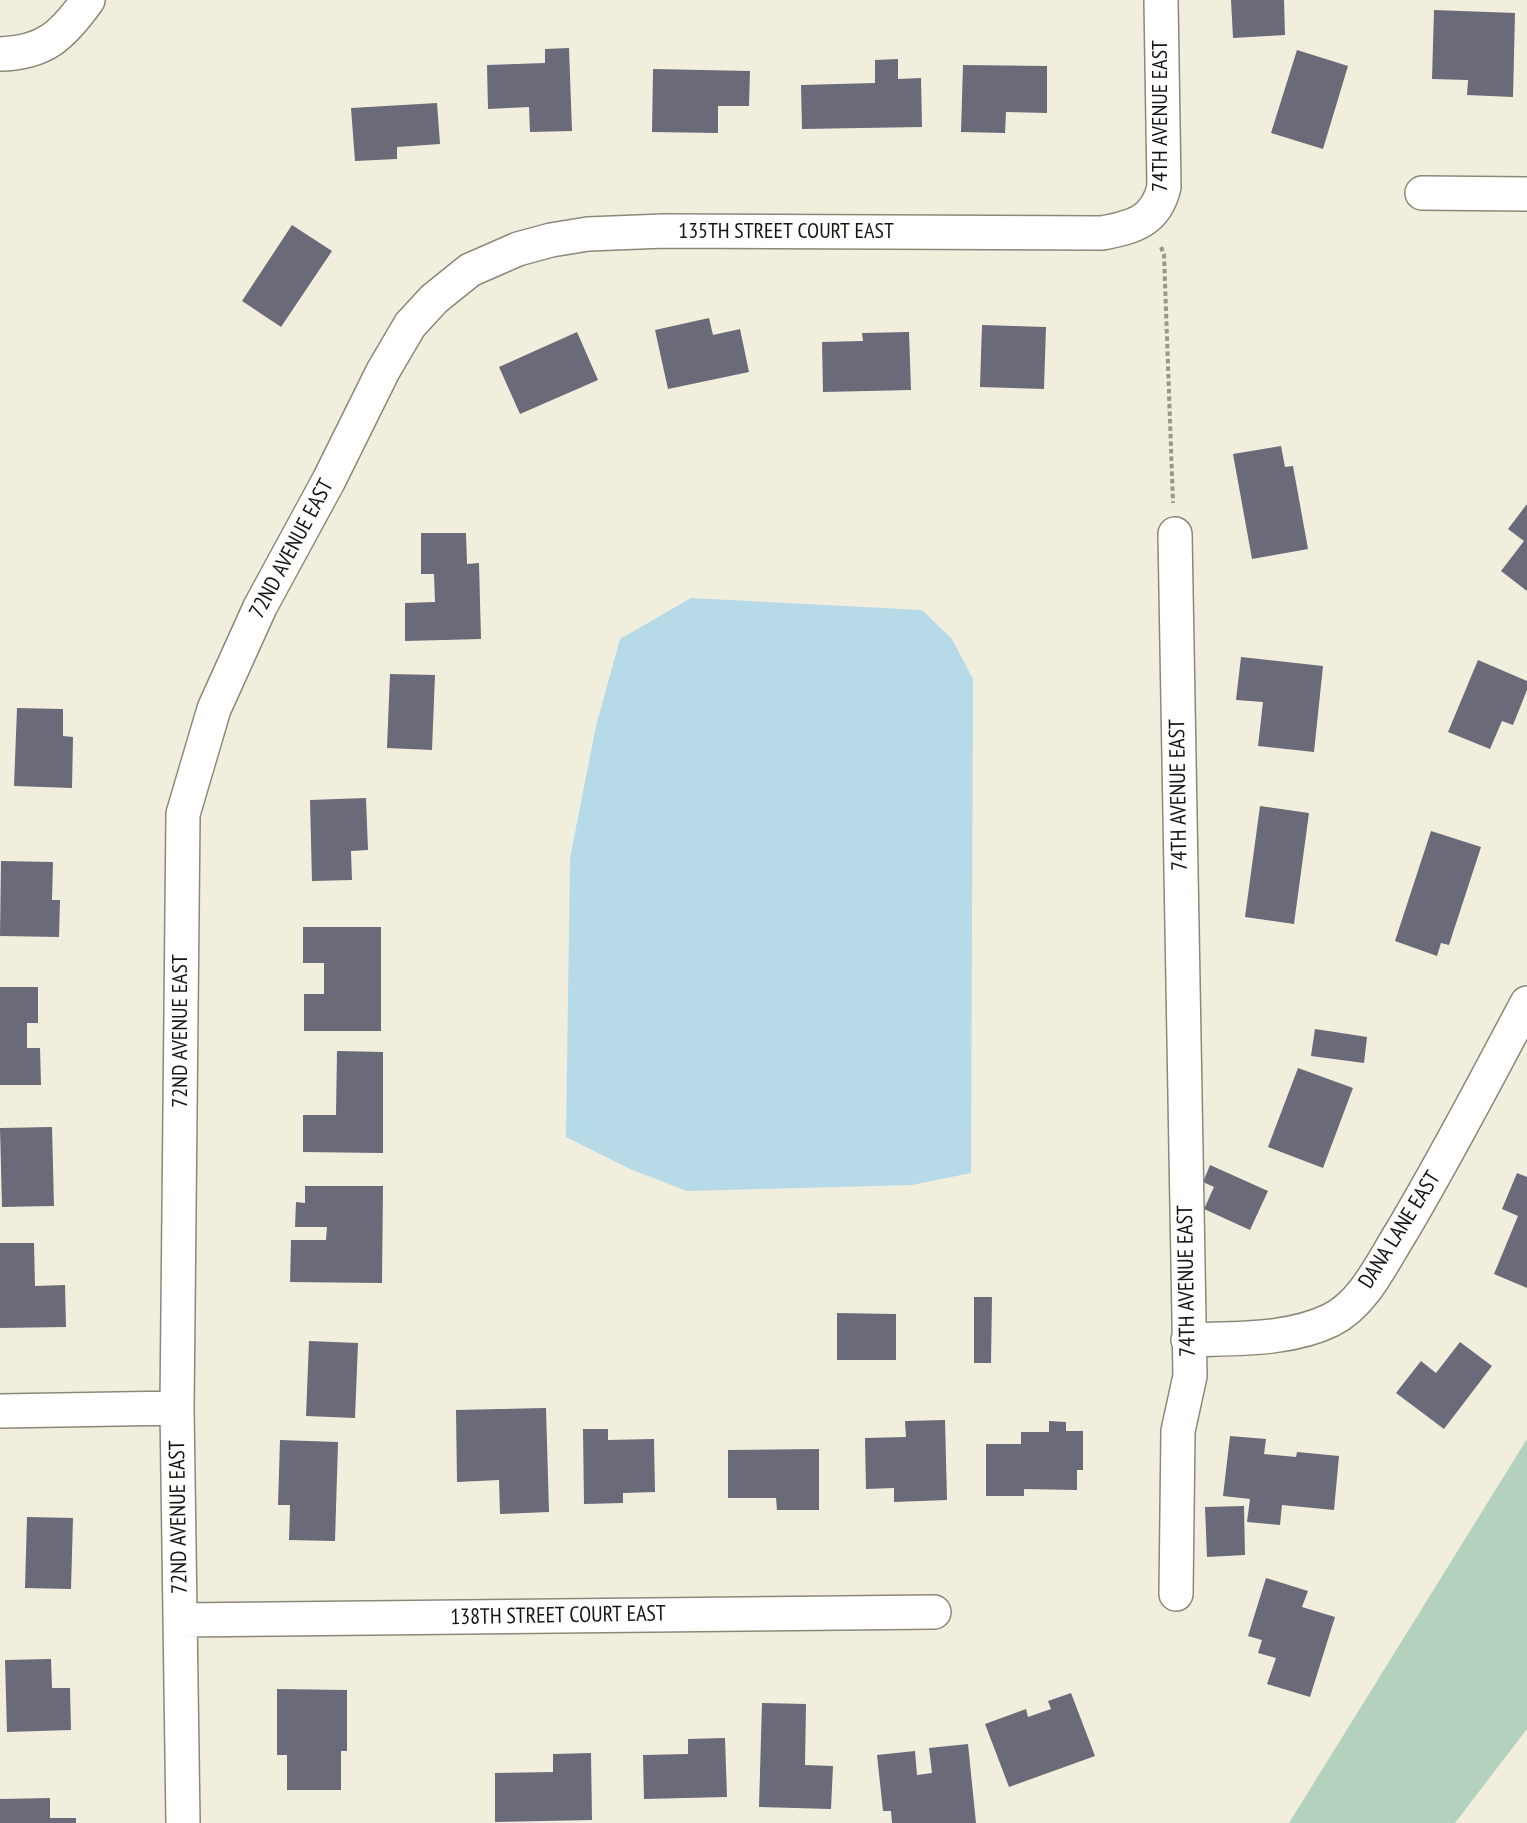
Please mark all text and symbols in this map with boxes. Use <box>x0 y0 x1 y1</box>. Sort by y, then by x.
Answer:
street label: 74TH AVENUE EAST <box>1148 40 1174 192</box>
street label: 135TH STREET COURT EAST <box>678 219 894 245</box>
street label: 72ND AVENUE EAST <box>244 475 340 623</box>
street label: 74TH AVENUE EAST <box>1164 719 1194 871</box>
street label: 72ND AVENUE EAST <box>168 954 194 1108</box>
street label: DANA LANE EAST <box>1354 1167 1446 1293</box>
street label: 74TH AVENUE EAST <box>1172 1205 1202 1357</box>
street label: 72ND AVENUE EAST <box>164 1440 194 1594</box>
street label: 138TH STREET COURT EAST <box>450 1601 666 1631</box>

